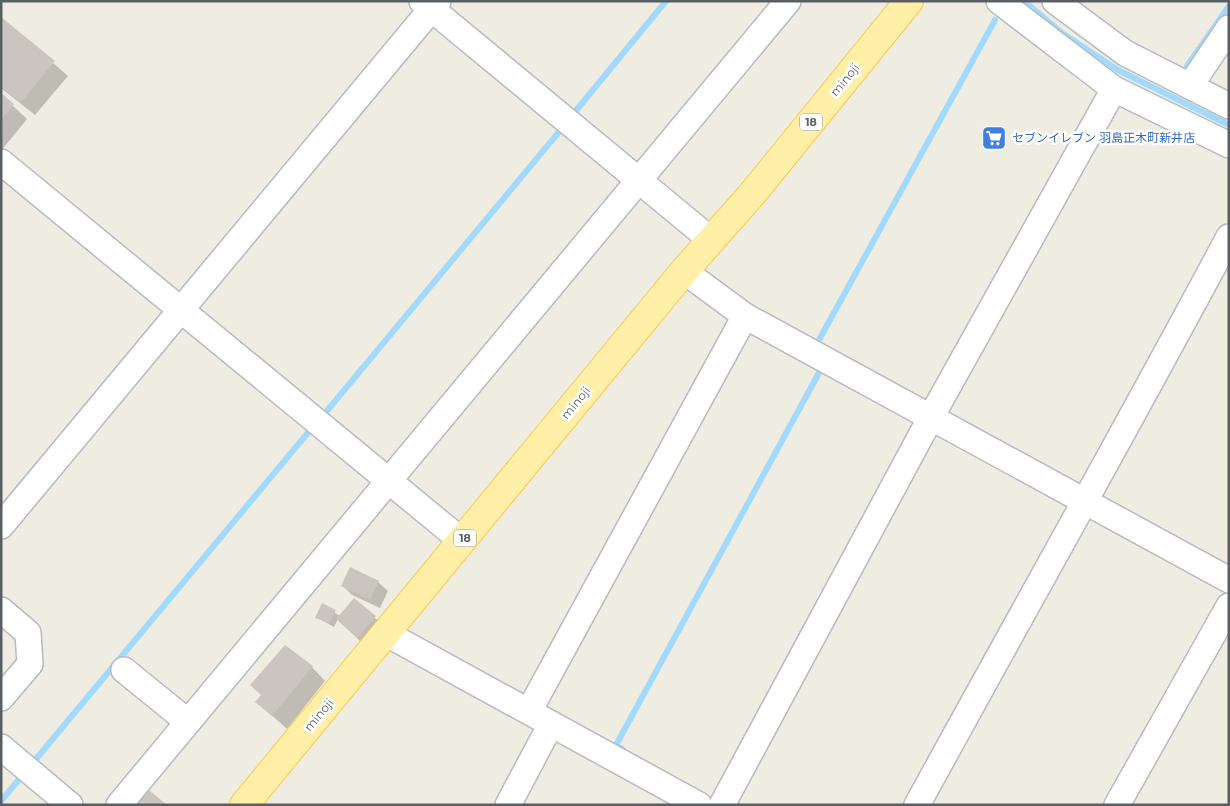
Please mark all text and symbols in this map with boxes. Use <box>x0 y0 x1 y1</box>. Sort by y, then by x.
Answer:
street label: minoji <box>827 60 862 99</box>
road number: 18 <box>800 114 822 130</box>
supermarket icon: セブンイレブン 羽島正木町新井店 <box>981 125 1007 151</box>
place label: セブンイレブン 羽島正木町新井店 <box>1012 130 1195 145</box>
street label: minoji <box>558 383 593 422</box>
road number: 18 <box>454 530 476 546</box>
street label: minoji <box>301 695 337 734</box>

